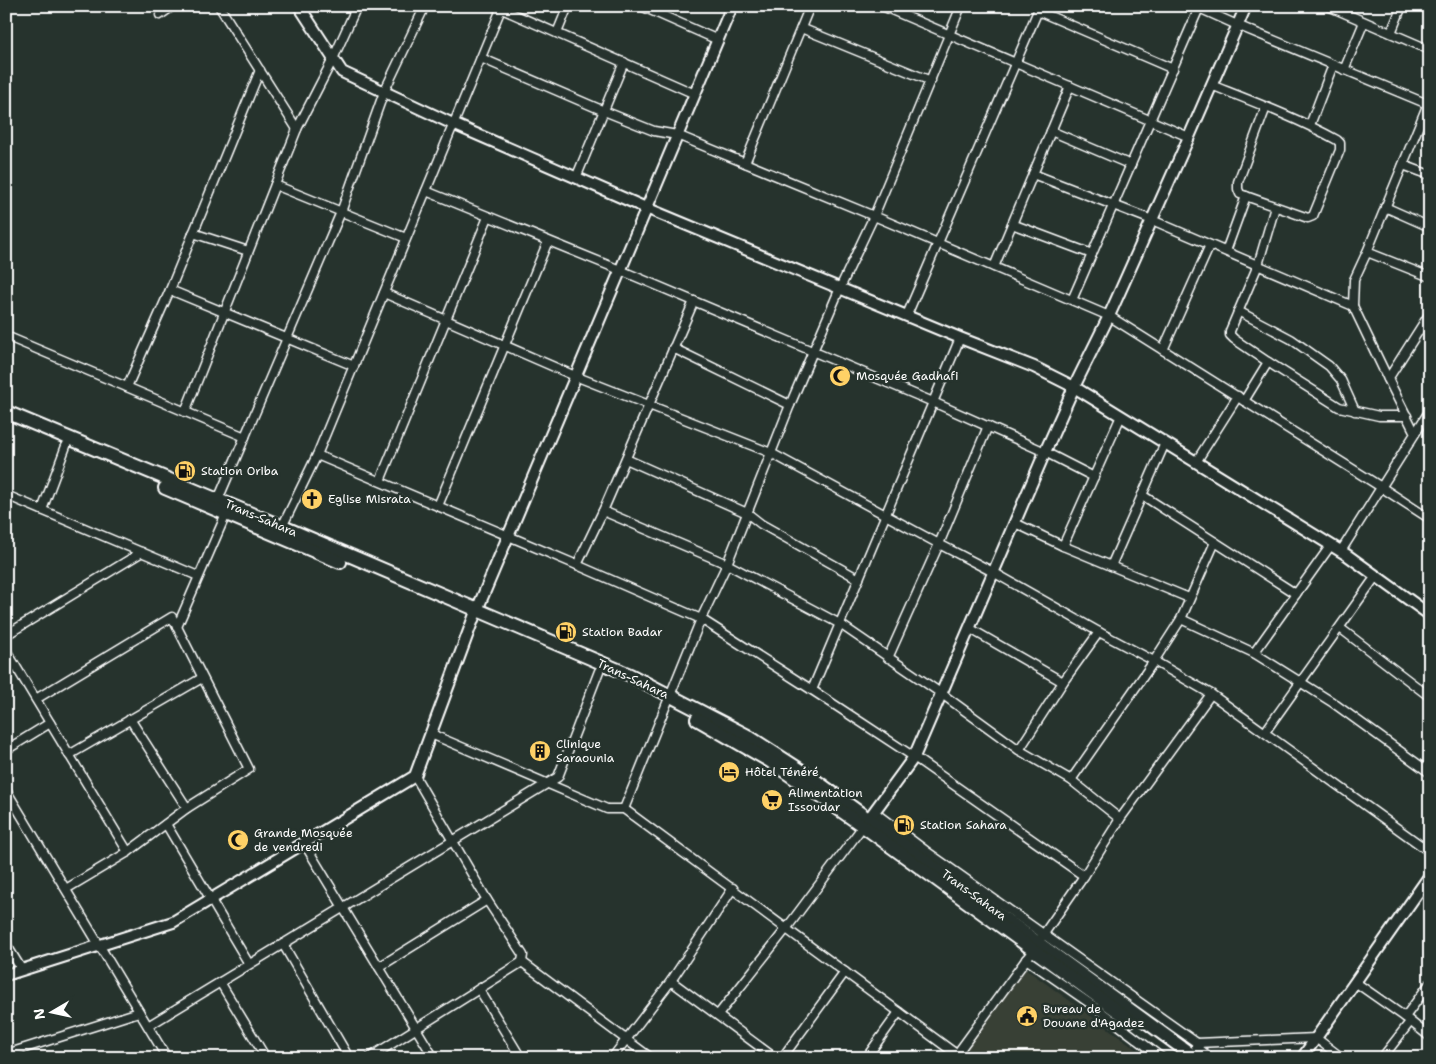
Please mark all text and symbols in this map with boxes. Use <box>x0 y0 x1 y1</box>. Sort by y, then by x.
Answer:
mosque icon: Mosquée Gadhafi <box>828 364 852 388</box>
place label: Mosquée Gadhafi <box>856 368 959 384</box>
fuel station icon: Station Oriba <box>173 459 197 483</box>
place label: Station Oriba <box>201 463 279 479</box>
church icon: Eglise Misrata <box>300 487 324 511</box>
place label: Eglise Misrata <box>328 491 411 507</box>
street label: Trans-Sahara <box>222 496 300 541</box>
fuel station icon: Station Badar <box>554 620 578 644</box>
place label: Station Badar <box>582 624 663 640</box>
street label: Trans-Sahara <box>595 655 672 703</box>
place label: Clinique Saraounia <box>556 736 615 766</box>
building icon: Clinique Saraounia <box>528 739 552 763</box>
hotel icon: Hôtel Ténéré <box>717 760 741 784</box>
place label: Hôtel Ténéré <box>745 764 819 780</box>
place label: Alimentation Issoudar <box>788 785 863 815</box>
supermarket icon: Alimentation Issoudar <box>760 788 784 812</box>
fuel station icon: Station Sahara <box>892 813 916 837</box>
place label: Station Sahara <box>920 817 1007 833</box>
place label: Grande Mosquée de vendredi <box>254 825 353 855</box>
mosque icon: Grande Mosquée de vendredi <box>226 828 250 852</box>
street label: Trans-Sahara <box>938 866 1010 924</box>
north arrow <box>28 986 78 1036</box>
place label: Bureau de Douane d'Agadez <box>1043 1001 1145 1031</box>
public building icon: Bureau de Douane d'Agadez <box>1015 1004 1039 1028</box>
text: N <box>29 1007 49 1021</box>

